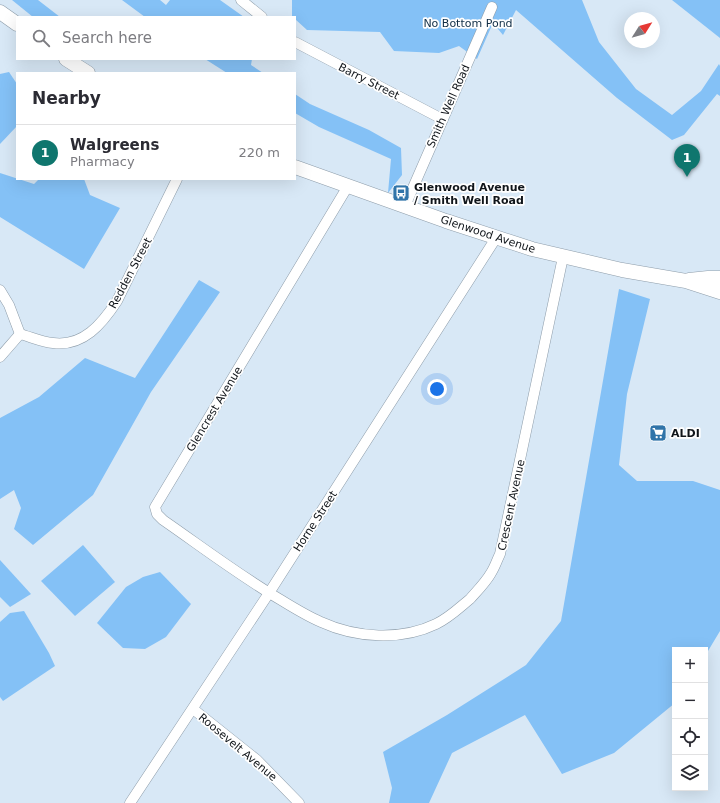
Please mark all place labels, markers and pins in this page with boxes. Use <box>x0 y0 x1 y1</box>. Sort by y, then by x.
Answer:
pin: 1 <box>674 144 700 177</box>
place label: Glenwood Avenue / Smith Well Road <box>414 181 525 207</box>
bus stop icon: Glenwood Avenue / Smith Well Road <box>391 183 411 203</box>
supermarket icon: ALDI <box>648 423 668 443</box>
place label: ALDI <box>671 427 700 440</box>

